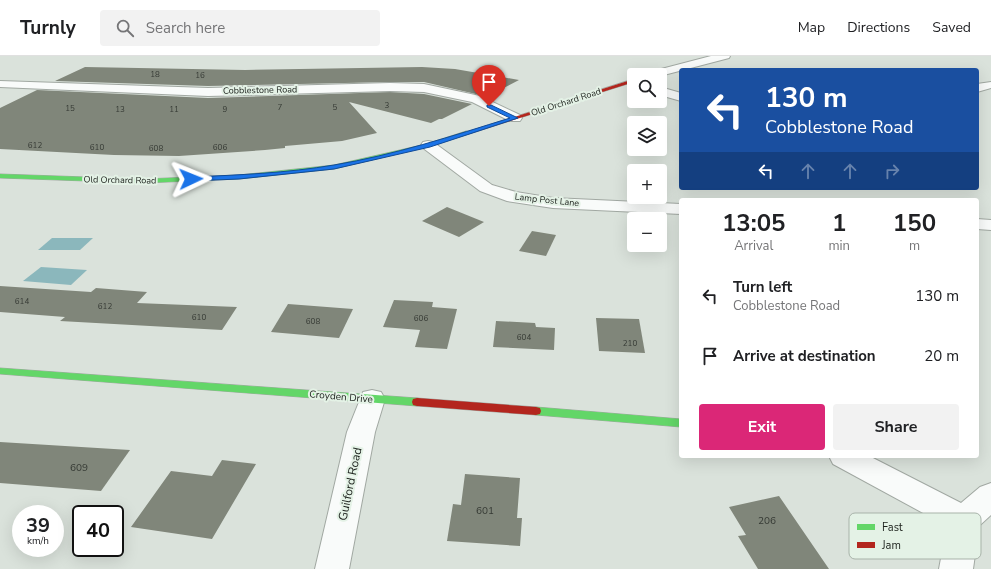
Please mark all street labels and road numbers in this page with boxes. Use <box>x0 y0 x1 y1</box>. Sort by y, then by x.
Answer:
street label: Cobblestone Road <box>223 83 297 97</box>
street label: Old Orchard Road <box>529 85 603 119</box>
street label: Old Orchard Road <box>83 173 157 187</box>
street label: Lamp Post Lane <box>514 191 580 209</box>
street label: Croyden Drive <box>309 387 373 407</box>
street label: Guilford Road <box>334 446 366 522</box>

